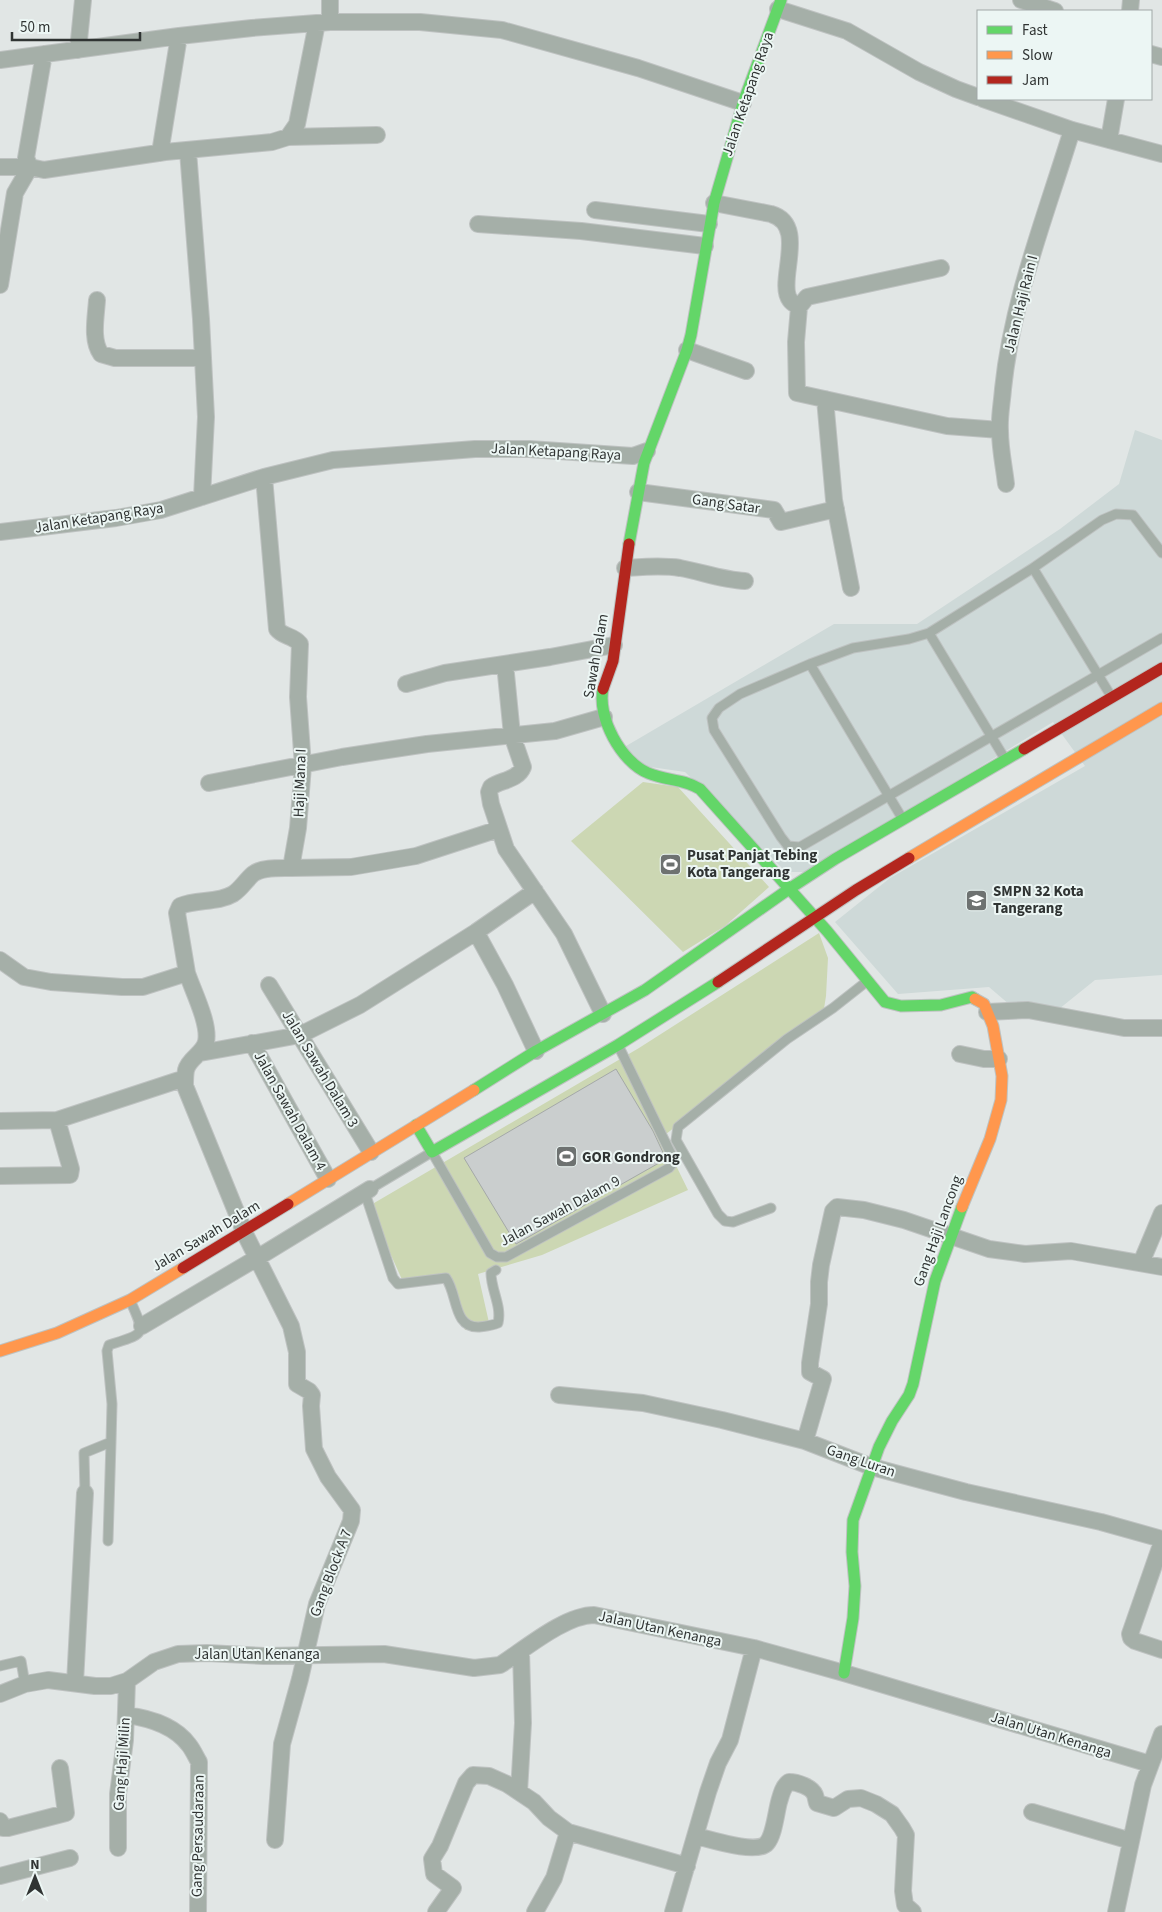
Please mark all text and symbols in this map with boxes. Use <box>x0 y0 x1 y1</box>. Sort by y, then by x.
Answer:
scale bar <box>12 10 140 42</box>
legend <box>977 10 1152 100</box>
text: 50 m <box>20 17 50 38</box>
text: Fast <box>1022 20 1048 41</box>
street label: Jalan Ketapang Raya <box>717 29 779 159</box>
text: Slow <box>1022 45 1053 66</box>
text: Jam <box>1022 70 1049 91</box>
street label: Jalan Haji Rain I <box>999 253 1043 355</box>
street label: Jalan Ketapang Raya <box>490 438 622 466</box>
street label: Gang Satar <box>691 489 762 519</box>
street label: Jalan Ketapang Raya <box>33 497 165 539</box>
street label: Sawah Dalam <box>578 612 614 700</box>
street label: Haji Mana I <box>288 748 312 818</box>
place label: Pusat Panjat Tebing Kota Tangerang <box>687 845 817 883</box>
sports icon: Pusat Panjat Tebing Kota Tangerang <box>659 852 683 876</box>
place label: SMPN 32 Kota Tangerang <box>993 881 1084 919</box>
school or university icon: SMPN 32 Kota Tangerang <box>965 888 989 912</box>
street label: Jalan Sawah Dalam 3 <box>277 1006 363 1132</box>
street label: Jalan Sawah Dalam 4 <box>248 1048 332 1175</box>
sports icon: GOR Gondrong <box>554 1145 578 1169</box>
place label: GOR Gondrong <box>582 1147 680 1168</box>
street label: Jalan Sawah Dalam 9 <box>496 1170 624 1252</box>
street label: Gang Haji Lancong <box>908 1172 968 1289</box>
street label: Jalan Sawah Dalam <box>148 1195 264 1277</box>
street label: Gang Luran <box>824 1439 898 1483</box>
street label: Gang Block A 7 <box>305 1526 357 1620</box>
street label: Jalan Utan Kenanga <box>596 1606 724 1652</box>
street label: Jalan Utan Kenanga <box>194 1644 320 1665</box>
street label: Jalan Utan Kenanga <box>988 1707 1114 1763</box>
street label: Gang Haji Milin <box>108 1717 136 1811</box>
street label: Gang Persaudaraan <box>186 1775 210 1897</box>
north arrow <box>10 1852 60 1902</box>
text: N <box>30 1855 40 1875</box>

